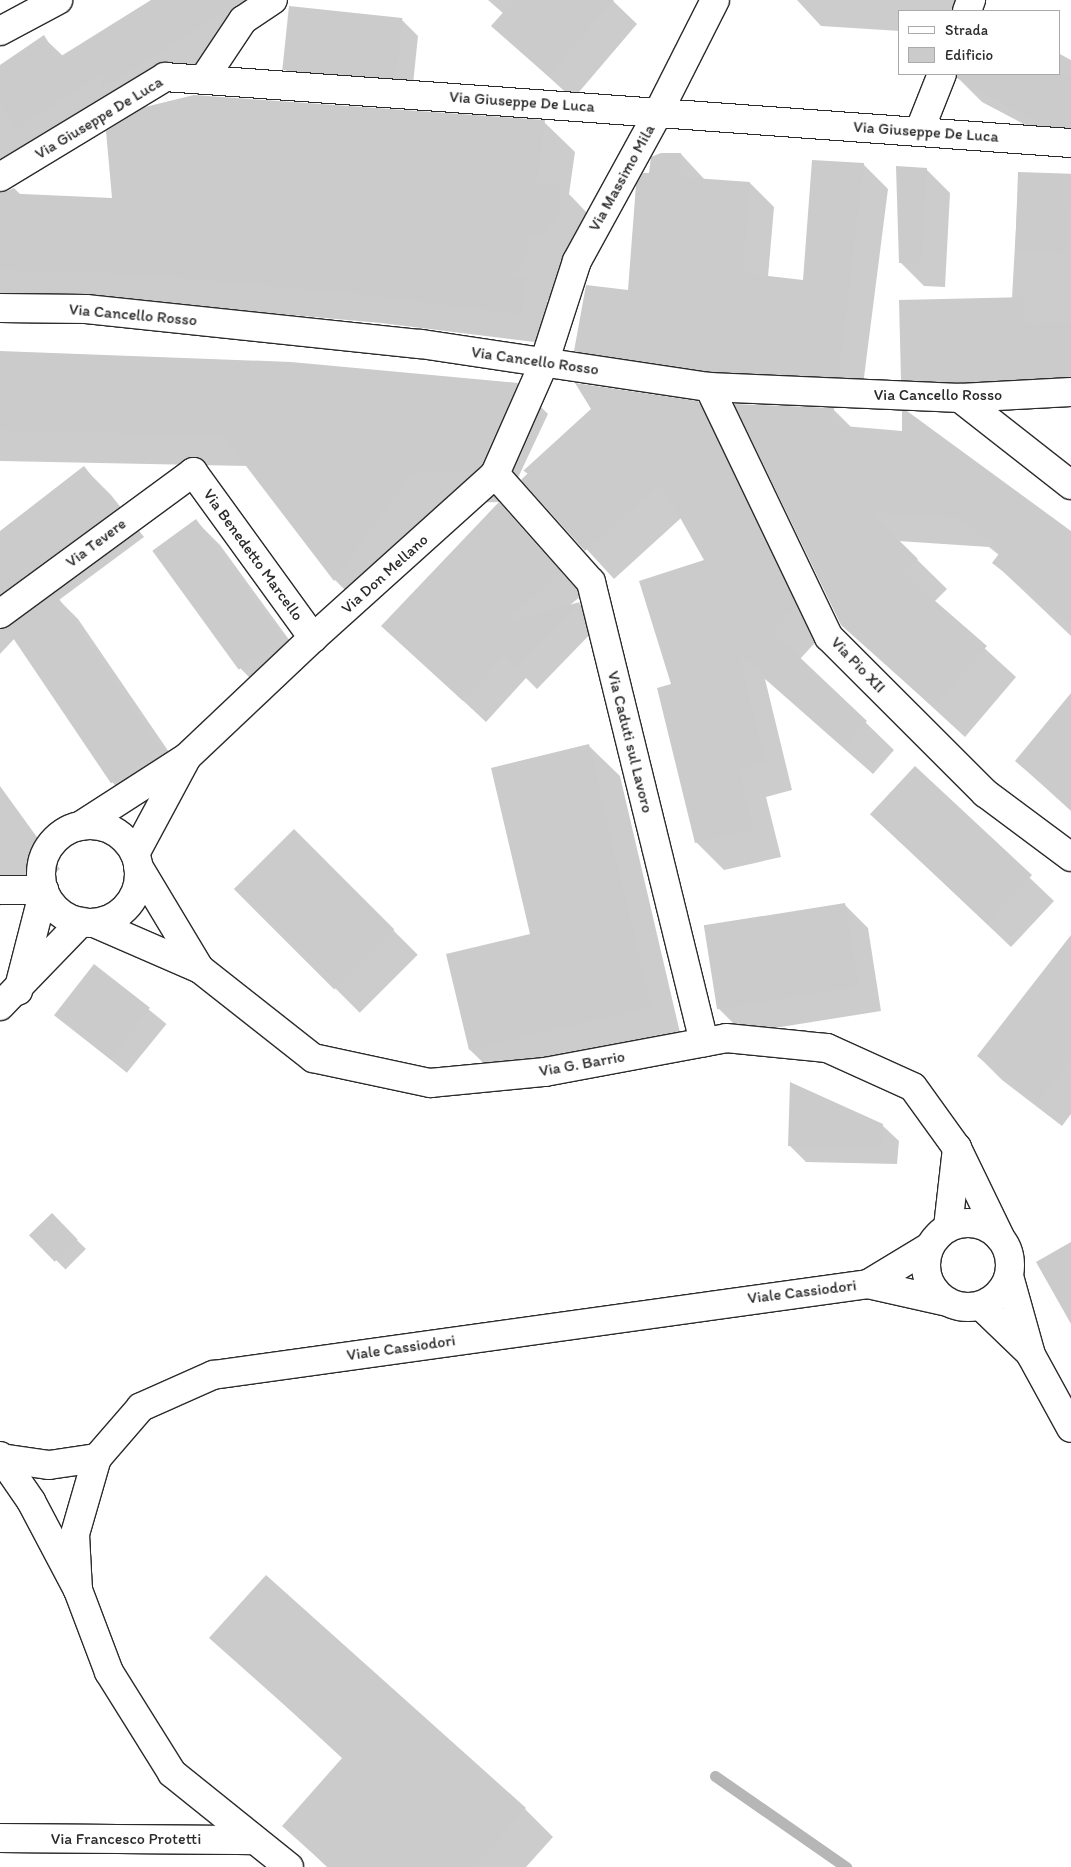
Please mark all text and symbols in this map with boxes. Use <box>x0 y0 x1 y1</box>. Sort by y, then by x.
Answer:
legend <box>898 10 1061 75</box>
text: Strada <box>945 21 988 39</box>
text: Edificio <box>945 46 993 64</box>
street label: Via Giuseppe De Luca <box>32 72 166 164</box>
street label: Via Giuseppe De Luca <box>449 87 595 117</box>
street label: Via Giuseppe De Luca <box>853 117 999 147</box>
street label: Via Massimo Mila <box>585 122 659 234</box>
street label: Via Cancello Rosso <box>68 300 198 330</box>
street label: Via Cancello Rosso <box>470 343 600 379</box>
street label: Via Cancello Rosso <box>874 385 1002 405</box>
street label: Via Benedetto Marcello <box>199 485 307 625</box>
street label: Via Tevere <box>63 515 129 571</box>
street label: Via Don Mellano <box>337 530 433 618</box>
street label: Via Pio XII <box>827 633 889 697</box>
street label: Via Caduti sul Lavoro <box>603 669 657 815</box>
street label: Via G. Barrio <box>538 1047 626 1081</box>
street label: Viale Cassiodori <box>746 1276 858 1308</box>
street label: Viale Cassiodori <box>345 1331 457 1365</box>
street label: Via Francesco Protetti <box>51 1829 201 1849</box>

